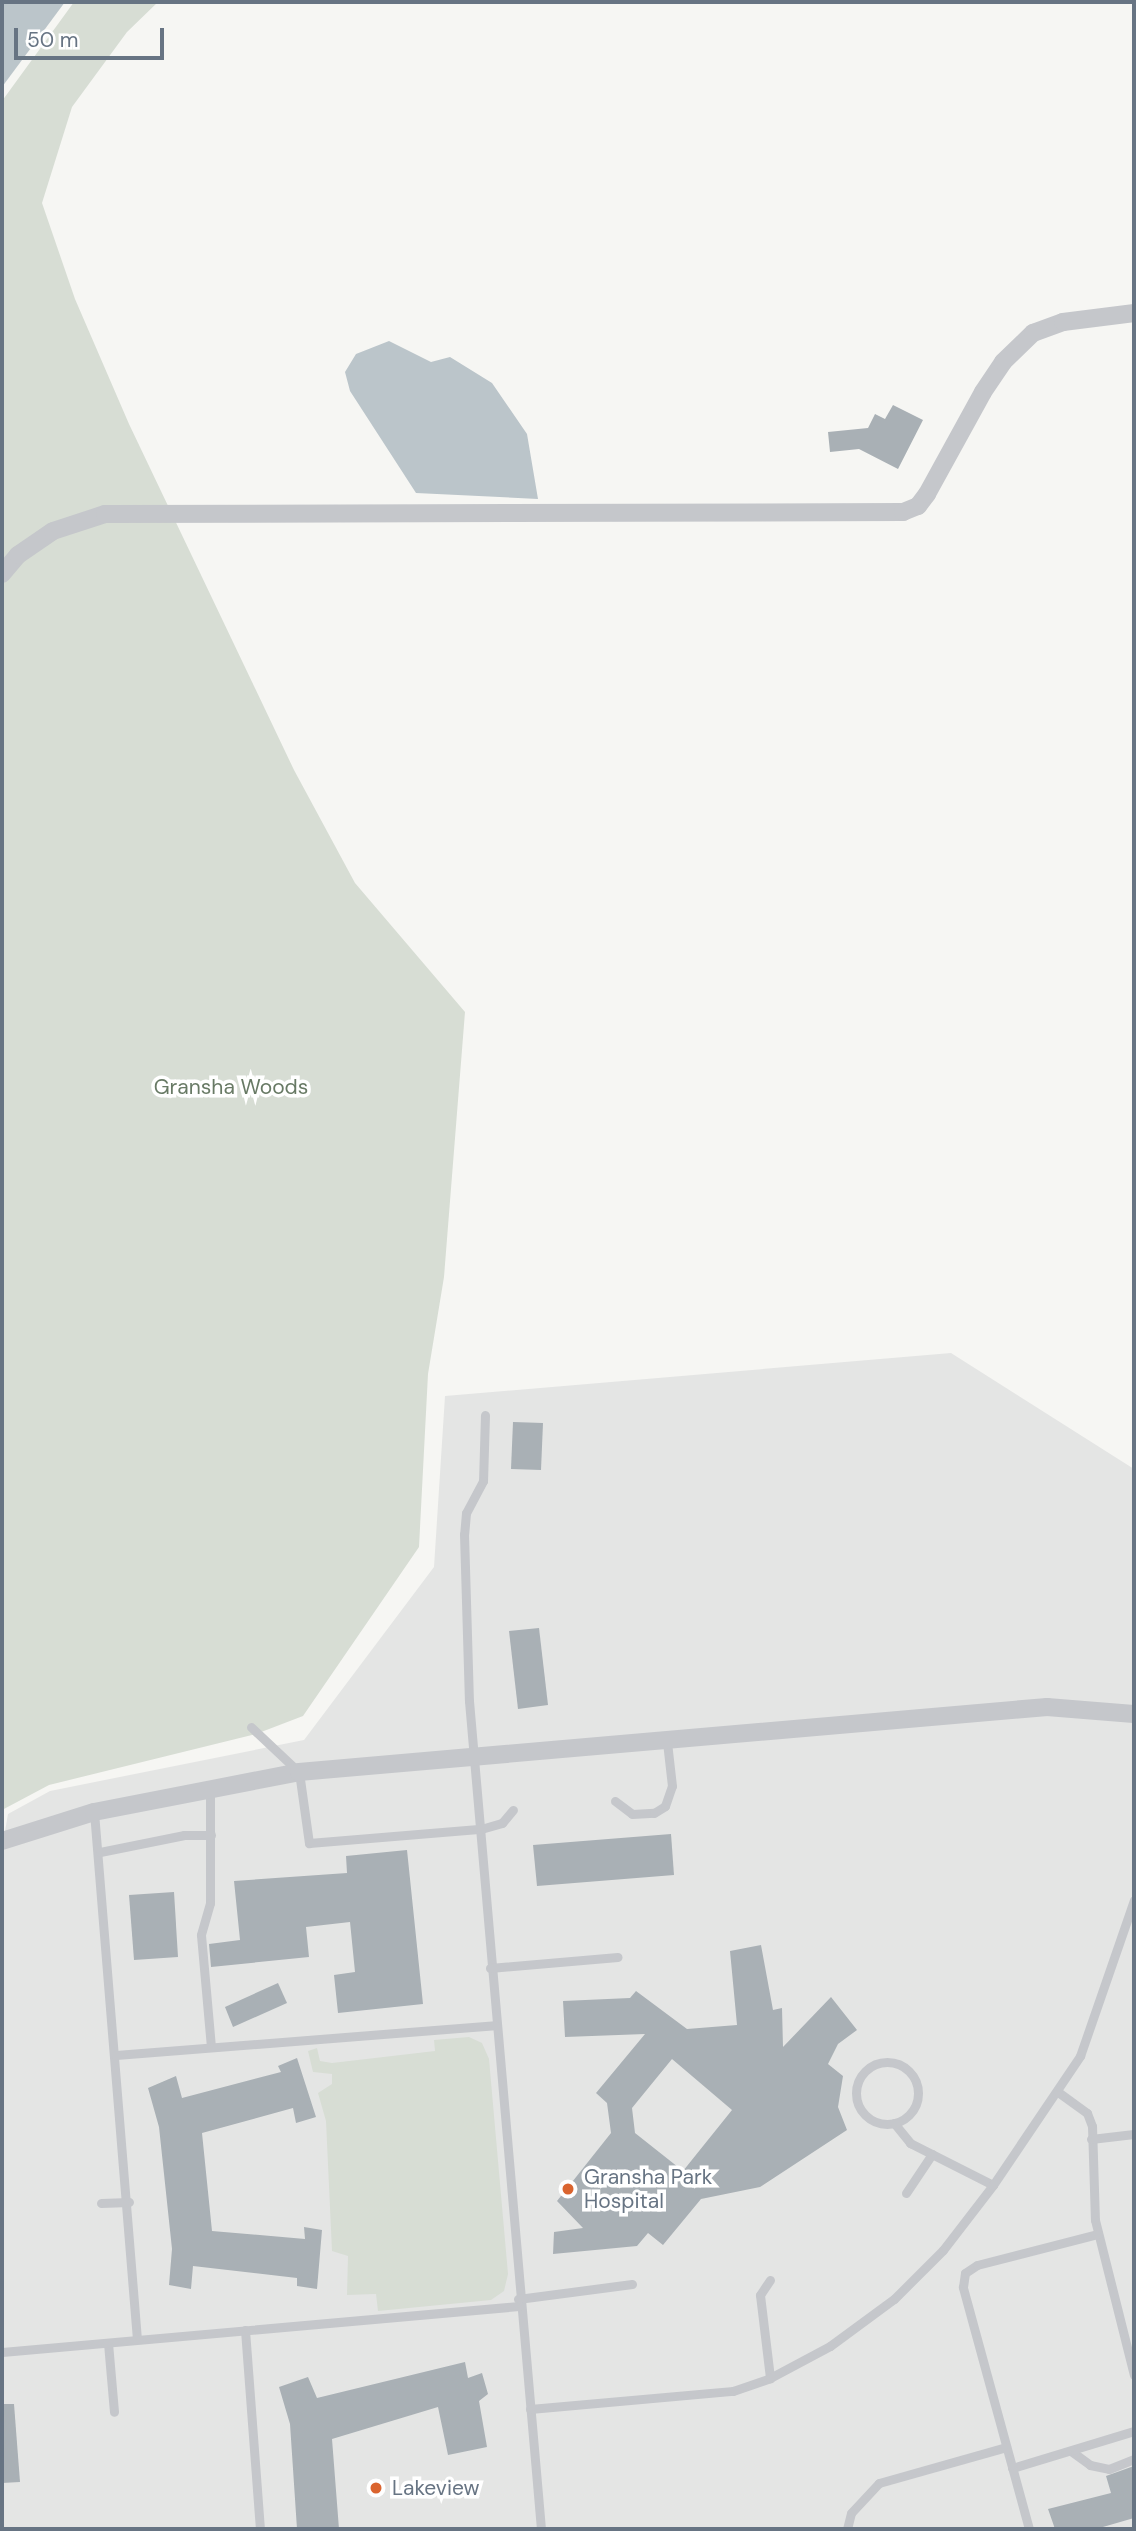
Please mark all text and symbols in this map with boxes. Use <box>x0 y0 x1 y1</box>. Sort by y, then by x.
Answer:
scale bar <box>18 14 168 58</box>
text: 50 m <box>27 26 78 54</box>
park label: Gransha Woods <box>154 1074 308 1100</box>
place label: Gransha Park Hospital <box>584 2164 712 2214</box>
marker: Gransha Park Hospital <box>558 2179 578 2199</box>
place label: Lakeview <box>392 2475 479 2501</box>
marker: Lakeview <box>366 2478 386 2498</box>

